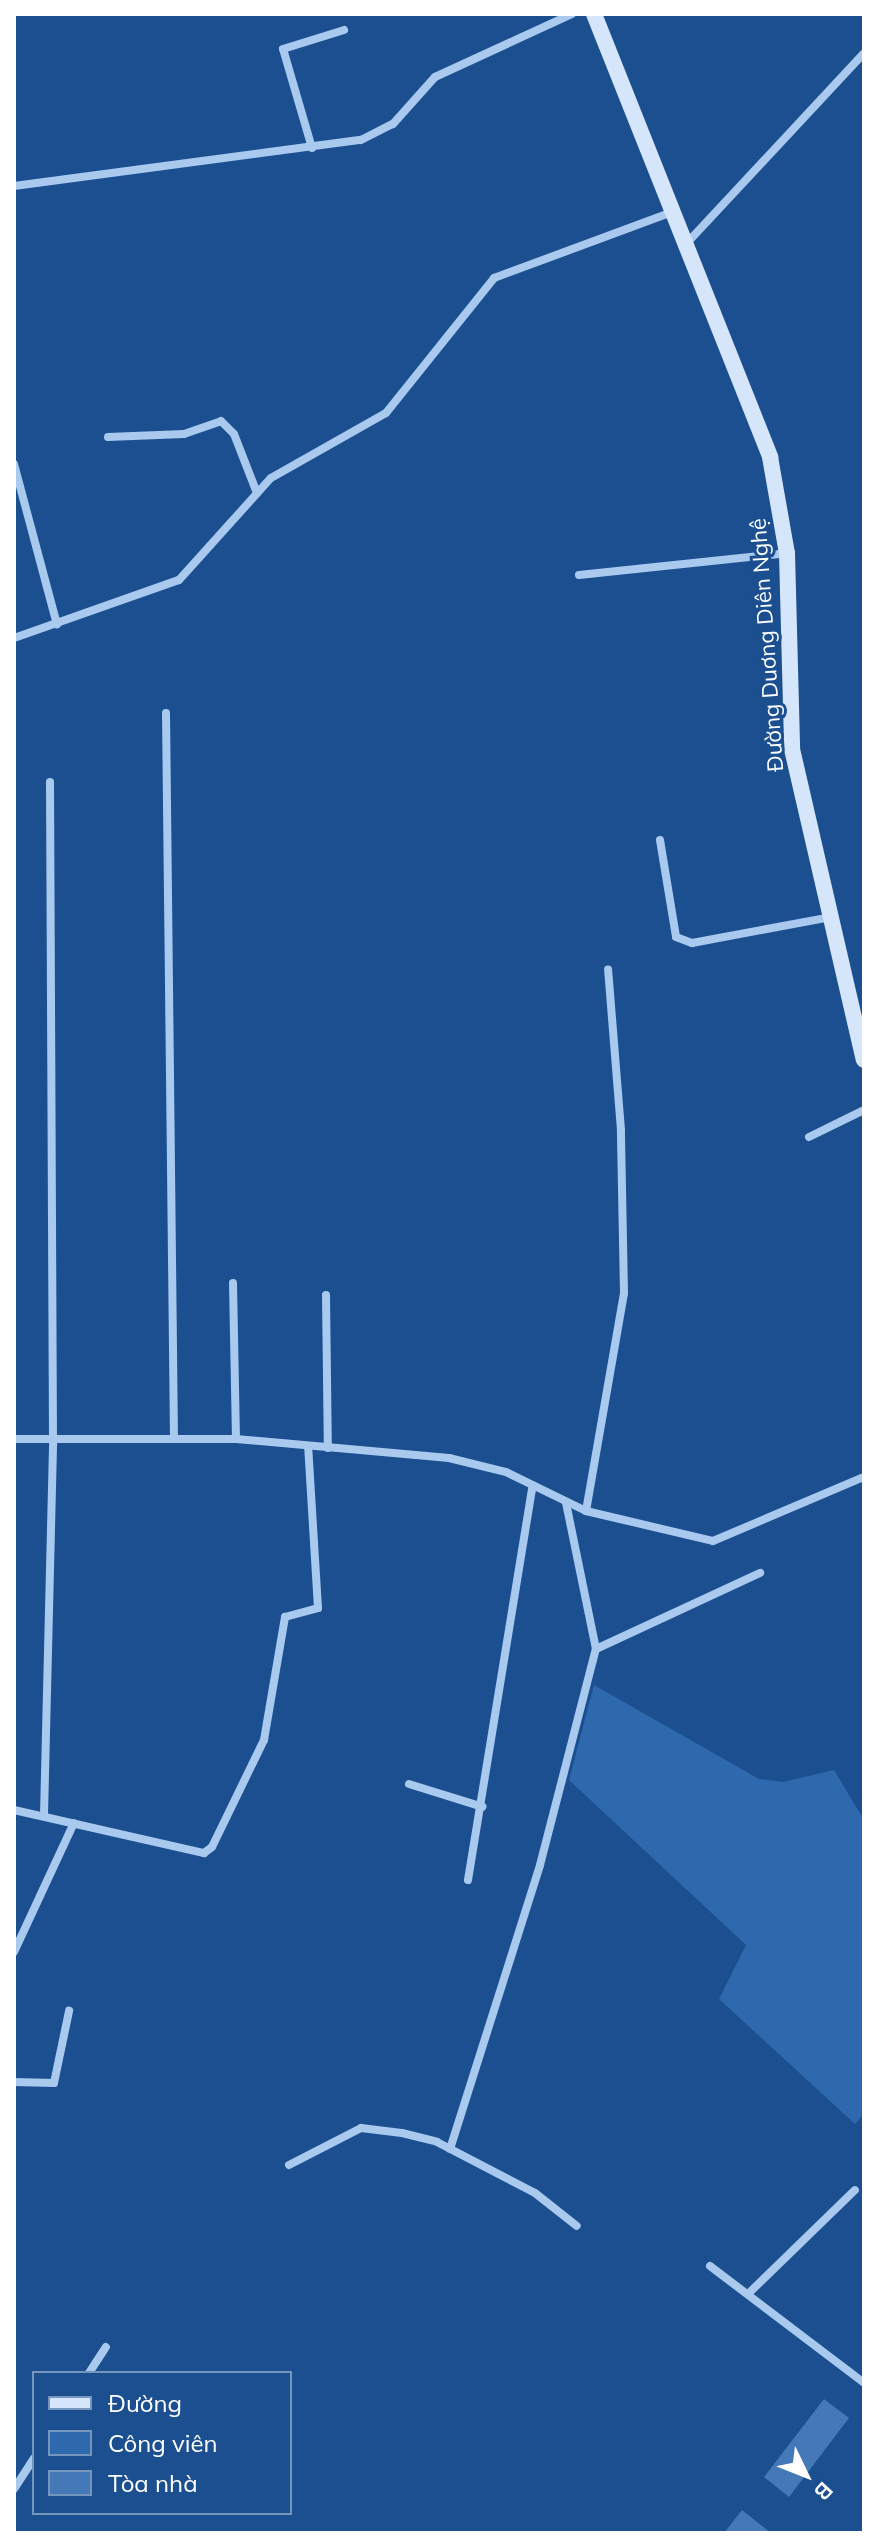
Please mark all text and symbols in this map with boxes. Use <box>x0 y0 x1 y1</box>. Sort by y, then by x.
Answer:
street label: Đường Duơng Diên Nghệ <box>745 517 789 773</box>
legend <box>32 2371 292 2515</box>
text: Đường <box>108 2388 182 2418</box>
text: Công viên <box>108 2428 218 2458</box>
north arrow <box>766 2435 846 2515</box>
text: Tòa nhà <box>108 2468 198 2498</box>
text: B <box>808 2476 839 2506</box>

